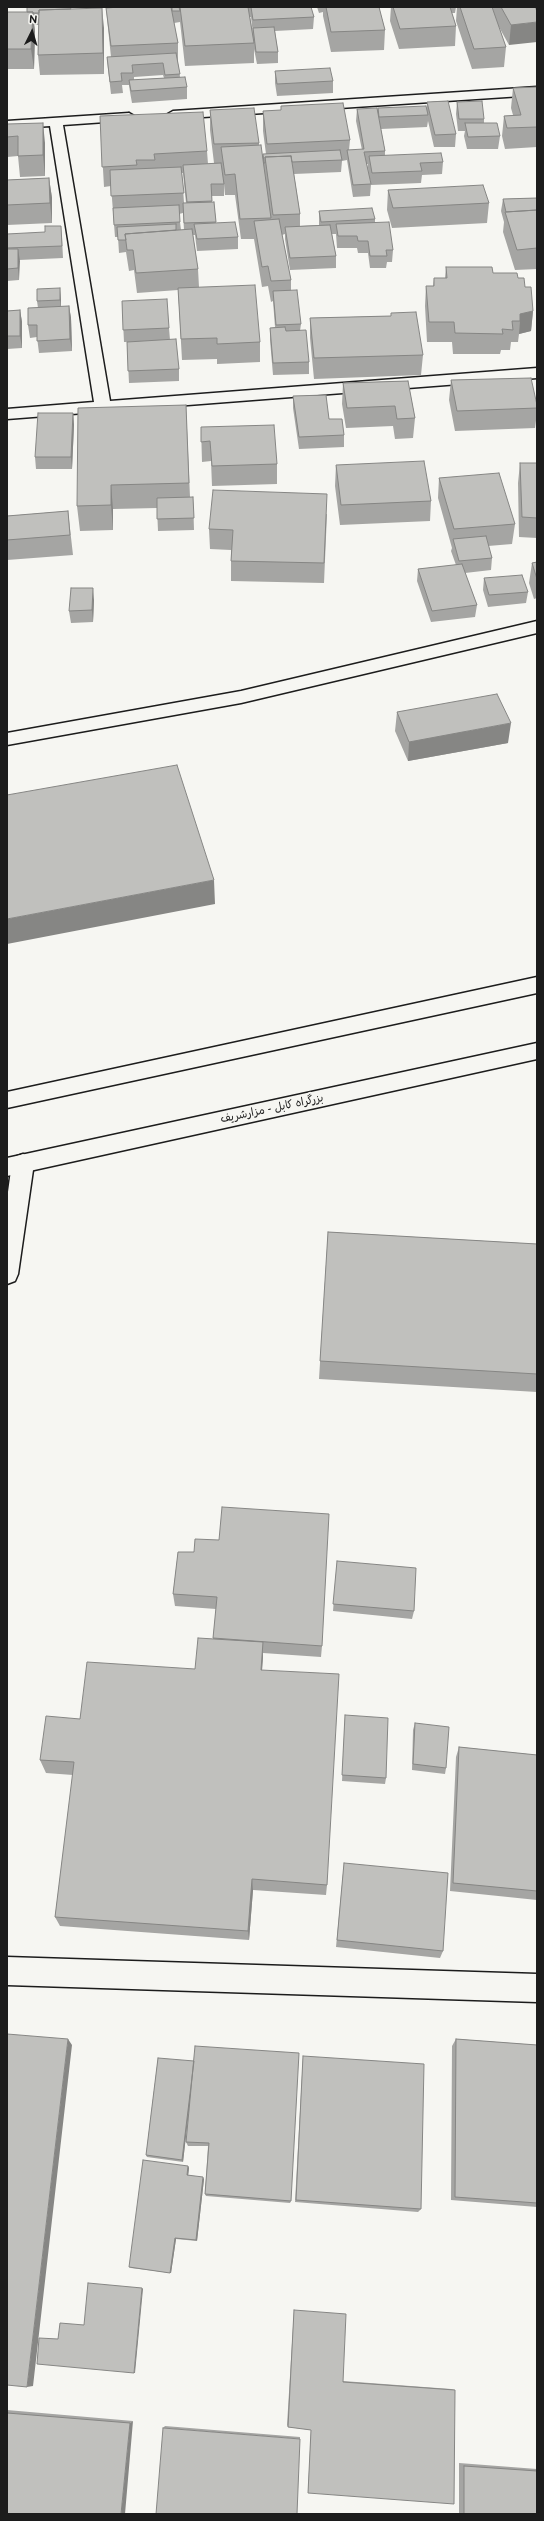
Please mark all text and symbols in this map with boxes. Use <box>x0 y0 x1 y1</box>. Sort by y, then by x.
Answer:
north arrow <box>12 12 52 52</box>
text: N <box>28 13 38 26</box>
street label: بزرگراه کابل - مزارشریف <box>219 1092 325 1126</box>

